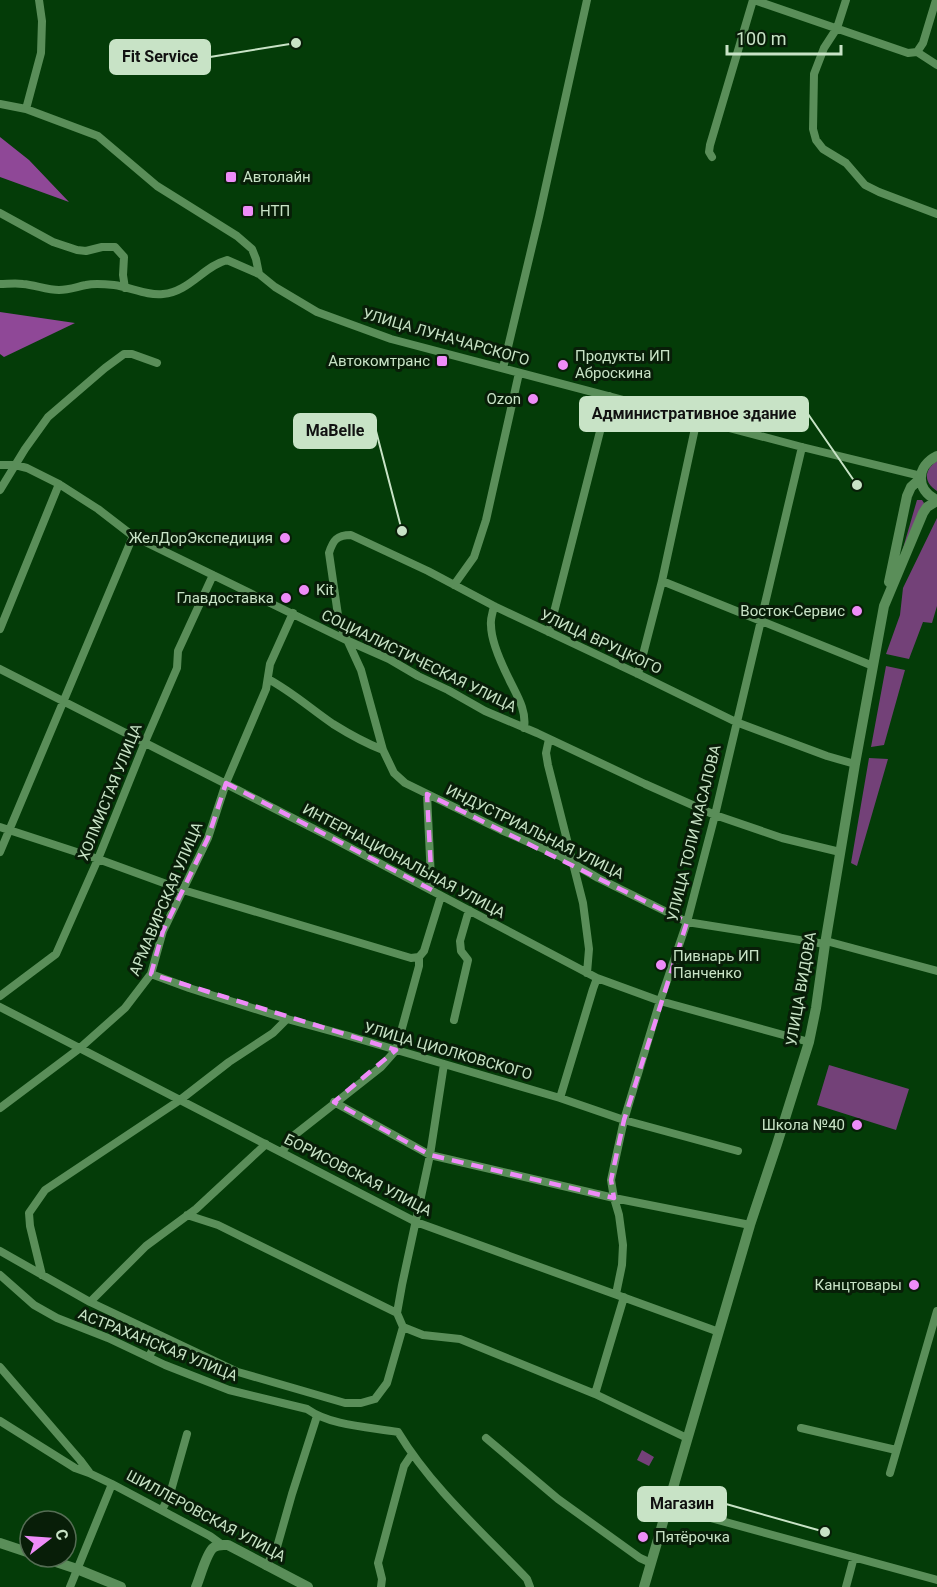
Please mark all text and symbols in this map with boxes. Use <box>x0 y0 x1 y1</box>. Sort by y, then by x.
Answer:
scale bar <box>727 18 841 56</box>
text: 100 m <box>736 28 787 49</box>
callout: Fit Service <box>110 40 210 74</box>
text: Fit Service <box>122 47 198 66</box>
place label: Автолайн <box>243 168 311 186</box>
marker: Автолайн <box>224 170 238 184</box>
place label: НТП <box>260 202 290 220</box>
marker: НТП <box>241 204 255 218</box>
street label: УЛИЦА ЛУНАЧАРСКОГО <box>361 305 531 369</box>
place label: Продукты ИП Аброскина <box>575 347 670 382</box>
place label: Автокомтранс <box>328 352 430 370</box>
marker: Автокомтранс <box>435 354 449 368</box>
marker: Продукты ИП Аброскина <box>556 358 570 372</box>
place label: Ozon <box>487 390 521 408</box>
marker: Ozon <box>526 392 540 406</box>
callout: Административное здание <box>580 397 808 431</box>
text: Административное здание <box>592 404 797 423</box>
callout: MaBelle <box>294 414 376 448</box>
text: MaBelle <box>306 421 365 440</box>
place label: ЖелДорЭкспедиция <box>129 529 273 547</box>
marker: ЖелДорЭкспедиция <box>278 531 292 545</box>
place label: Kit <box>316 581 334 599</box>
marker: Kit <box>297 583 311 597</box>
place label: Главдоставка <box>176 589 274 607</box>
marker: Главдоставка <box>279 591 293 605</box>
place label: Восток-Сервис <box>740 602 845 620</box>
marker: Восток-Сервис <box>850 604 864 618</box>
street label: СОЦИАЛИСТИЧЕСКАЯ УЛИЦА <box>319 606 520 716</box>
street label: УЛИЦА ВРУЦКОГО <box>537 606 665 678</box>
street label: ХОЛМИСТАЯ УЛИЦА <box>74 721 146 863</box>
street label: УЛИЦА ТОЛИ МАСАЛОВА <box>663 743 725 923</box>
street label: ИНДУСТРИАЛЬНАЯ УЛИЦА <box>443 781 627 883</box>
street label: ИНТЕРНАЦИОНАЛЬНАЯ УЛИЦА <box>300 800 508 922</box>
street label: АРМАВИРСКАЯ УЛИЦА <box>125 819 207 979</box>
street label: УЛИЦА ВИДОВА <box>782 930 820 1048</box>
place label: Пивнарь ИП Панченко <box>673 947 759 982</box>
marker: Пивнарь ИП Панченко <box>654 958 668 972</box>
street label: УЛИЦА ЦИОЛКОВСКОГО <box>362 1018 534 1084</box>
place label: Школа №40 <box>762 1116 845 1134</box>
marker: Школа №40 <box>850 1118 864 1132</box>
street label: БОРИСОВСКАЯ УЛИЦА <box>281 1130 435 1220</box>
place label: Канцтовары <box>815 1276 902 1294</box>
marker: Канцтовары <box>907 1278 921 1292</box>
street label: АСТРАХАНСКАЯ УЛИЦА <box>76 1305 240 1385</box>
street label: ШИЛЛЕРОВСКАЯ УЛИЦА <box>123 1466 289 1566</box>
callout: Магазин <box>638 1487 726 1521</box>
text: Магазин <box>650 1494 714 1513</box>
north arrow <box>18 1509 78 1569</box>
text: С <box>51 1527 72 1543</box>
place label: Пятёрочка <box>655 1528 730 1546</box>
marker: Пятёрочка <box>636 1530 650 1544</box>

